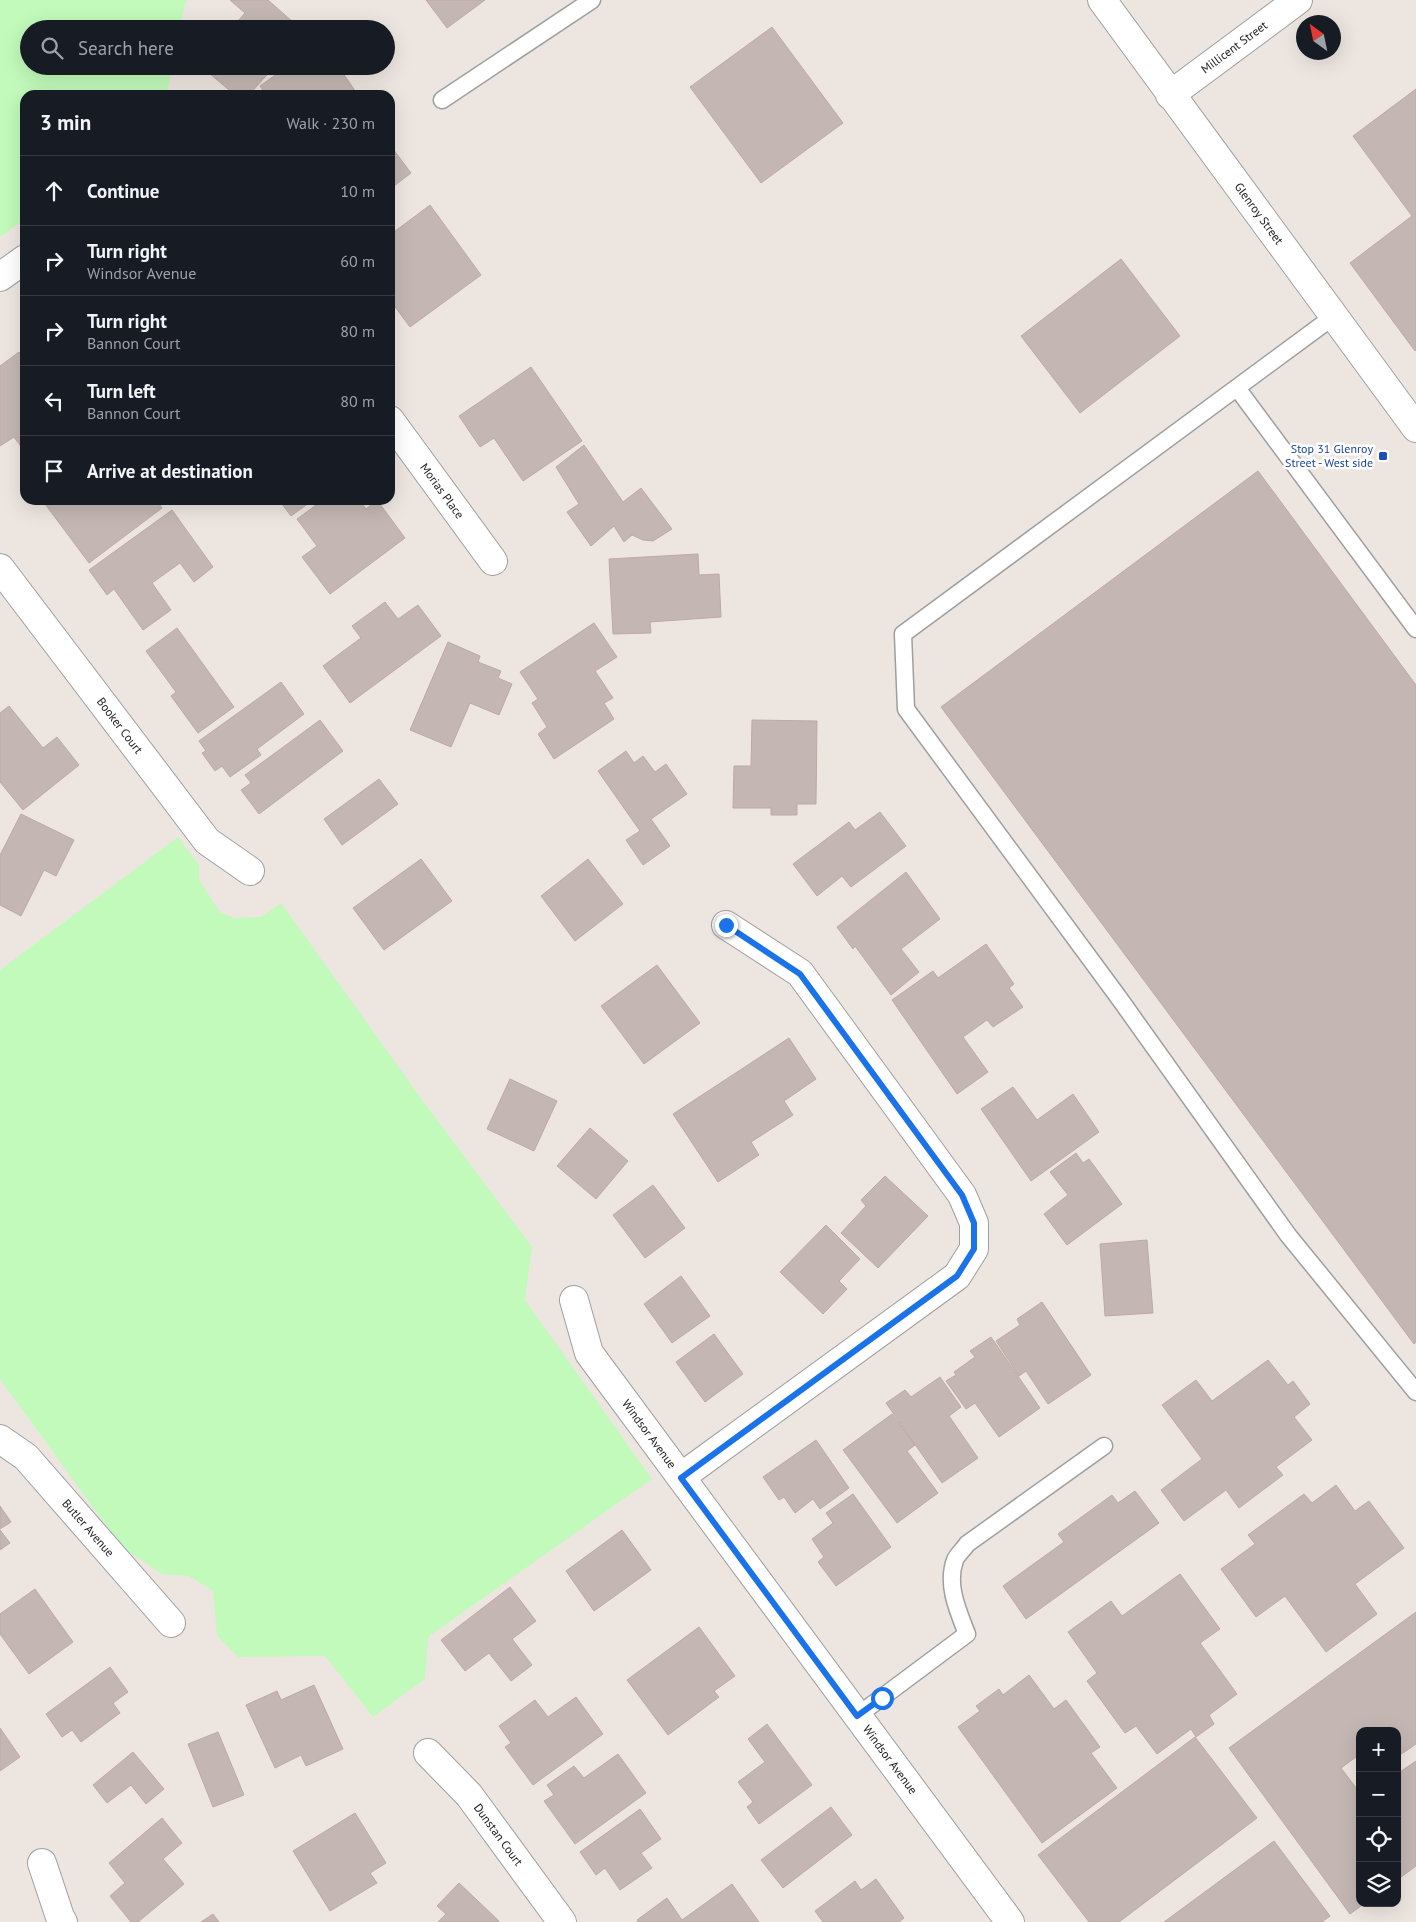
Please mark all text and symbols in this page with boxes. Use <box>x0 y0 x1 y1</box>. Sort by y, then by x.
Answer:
north arrow <box>1296 15 1341 60</box>
street label: Millicent Street <box>1198 17 1270 76</box>
search box <box>20 20 395 75</box>
icon: search <box>38 34 66 62</box>
text: Search here <box>78 36 174 60</box>
text: 3 min <box>40 109 91 136</box>
text: Walk · 230 m <box>286 113 375 133</box>
icon: ahead <box>40 177 68 205</box>
text: Continue <box>87 179 159 203</box>
street label: Glenroy Street <box>1232 179 1287 247</box>
text: 10 m <box>340 181 375 201</box>
text: Turn right <box>87 239 167 263</box>
icon: right <box>40 247 68 275</box>
text: 60 m <box>340 251 375 271</box>
text: Windsor Avenue <box>87 263 196 283</box>
text: Turn right <box>87 309 167 333</box>
icon: right <box>40 317 68 345</box>
text: 80 m <box>340 321 375 341</box>
text: Bannon Court <box>87 333 181 353</box>
text: Turn left <box>87 379 156 403</box>
icon: left <box>40 387 68 415</box>
text: 80 m <box>340 391 375 411</box>
text: Bannon Court <box>87 403 181 423</box>
place label: Stop 31 Glenroy Street - West side <box>1285 441 1373 470</box>
marker: Stop 31 Glenroy Street - West side <box>1377 450 1389 462</box>
icon: arrive <box>40 457 68 485</box>
text: Arrive at destination <box>87 459 253 483</box>
street label: Morias Place <box>417 460 468 521</box>
street label: Booker Court <box>94 694 146 757</box>
route end <box>715 914 738 937</box>
street label: Windsor Avenue <box>619 1396 680 1471</box>
street label: Butler Avenue <box>59 1496 118 1560</box>
route start <box>871 1687 894 1710</box>
street label: Windsor Avenue <box>860 1722 921 1797</box>
map controls <box>1356 1727 1401 1907</box>
button: + <box>1356 1727 1401 1772</box>
button: − <box>1356 1772 1401 1817</box>
street label: Dunstan Court <box>471 1800 526 1869</box>
button: locate <box>1356 1817 1401 1862</box>
button: layers <box>1356 1862 1401 1907</box>

